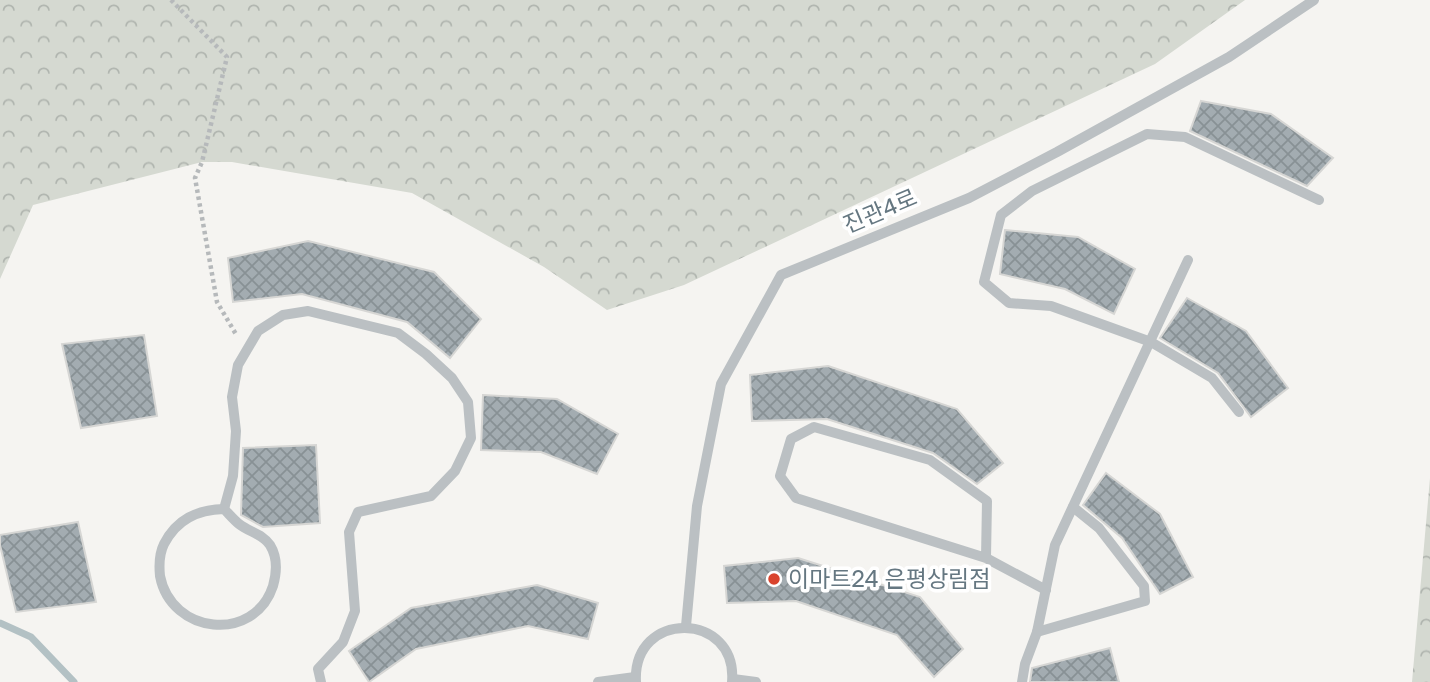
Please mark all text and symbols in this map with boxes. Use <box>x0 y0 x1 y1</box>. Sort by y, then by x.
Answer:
street label: 진관4로 <box>838 182 921 238</box>
place label: 이마트24 은평상림점 <box>788 564 990 592</box>
marker: 이마트24 은평상림점 <box>766 571 782 587</box>

